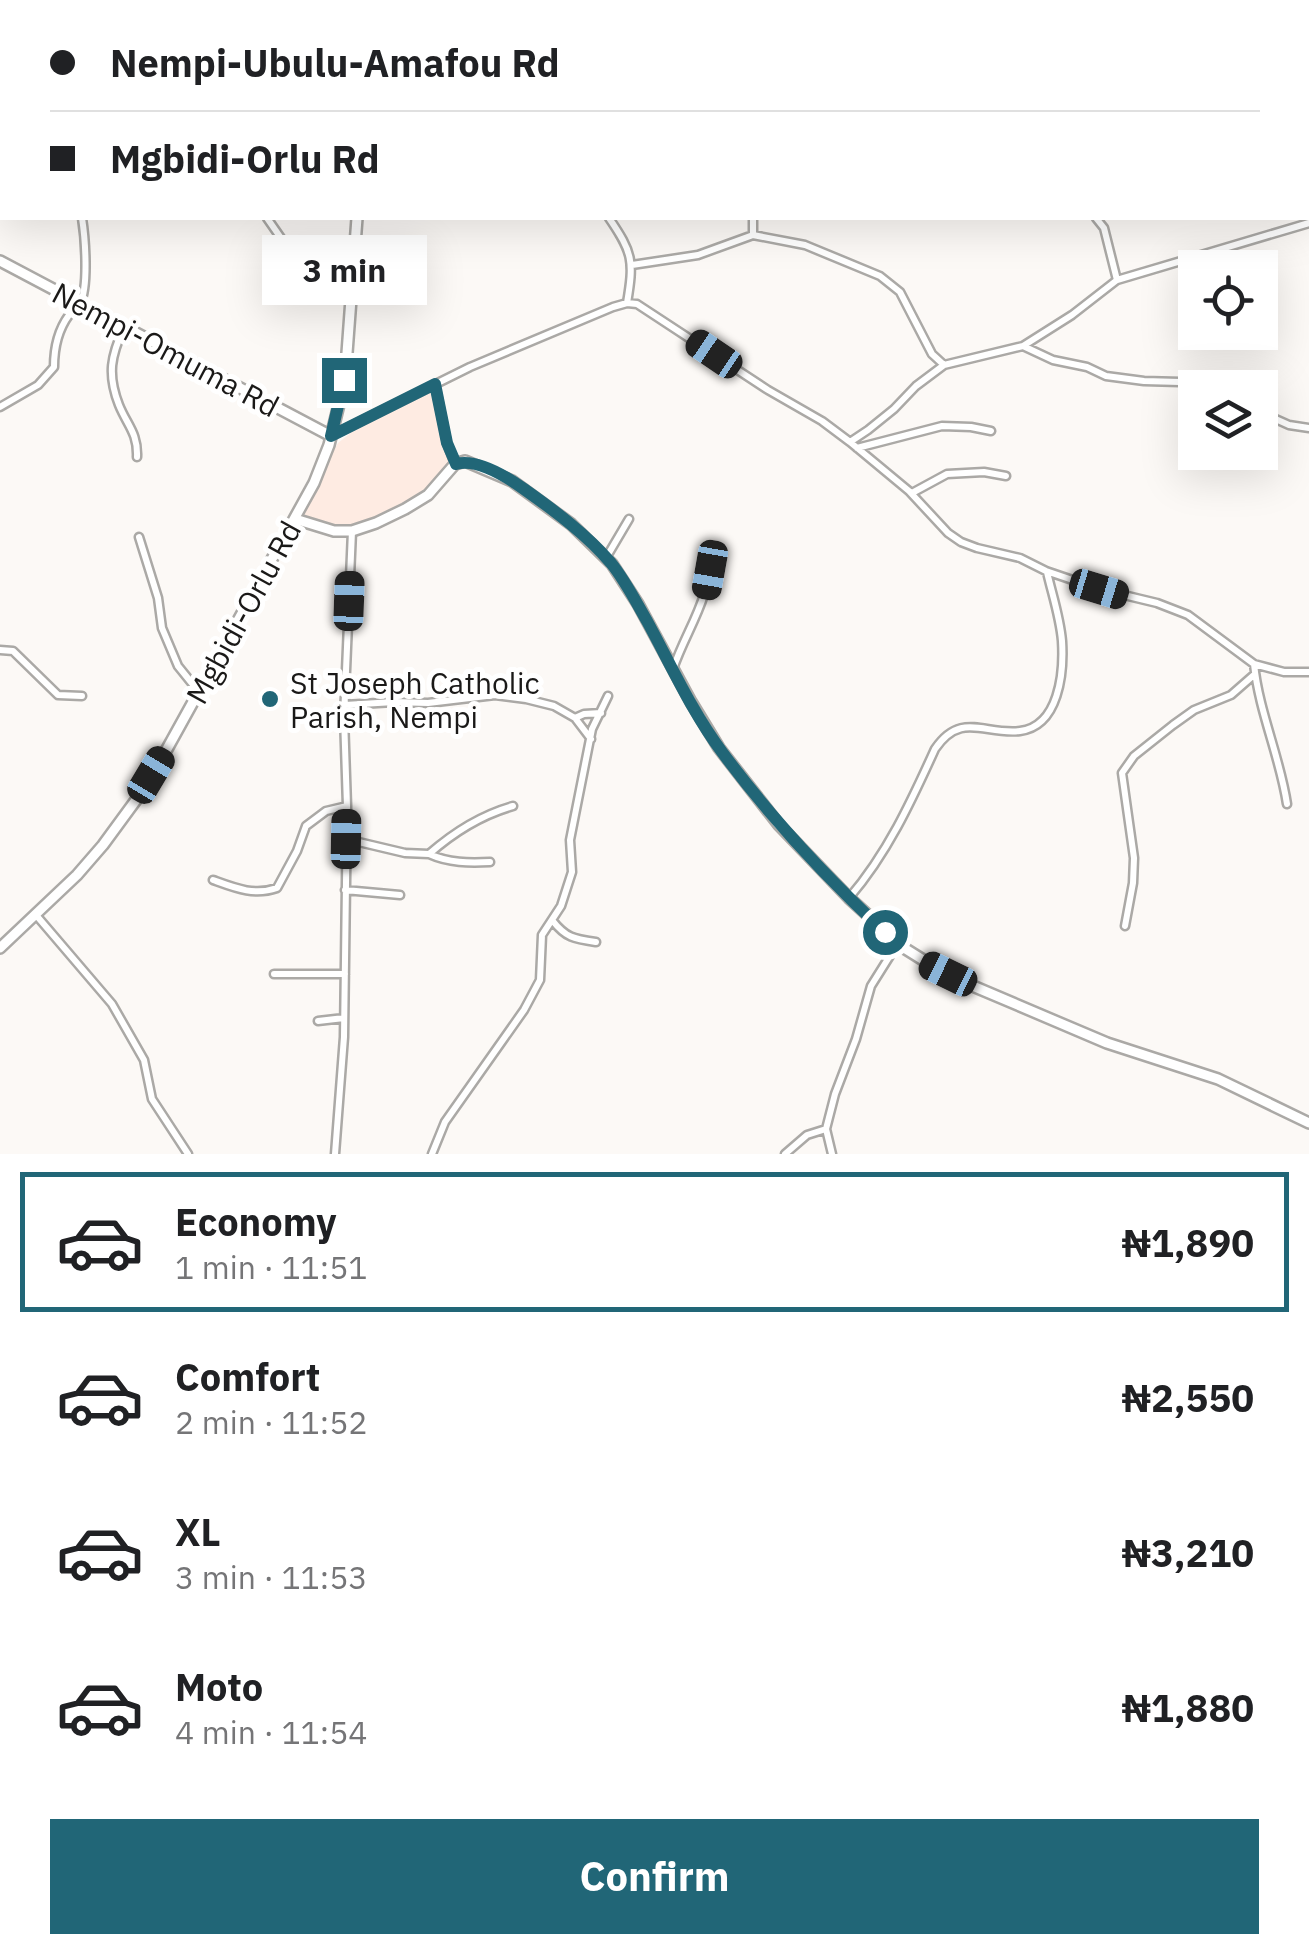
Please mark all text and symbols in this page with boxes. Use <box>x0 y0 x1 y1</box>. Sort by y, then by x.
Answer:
text: Nempi-Ubulu-Amafou Rd <box>110 38 560 87</box>
text: Mgbidi-Orlu Rd <box>110 134 380 183</box>
callout: 3 min <box>262 235 426 305</box>
text: 3 min <box>303 249 386 291</box>
map controls <box>1178 250 1278 470</box>
button: locate <box>1178 250 1278 350</box>
street label: Nempi-Omuma Rd <box>46 273 286 425</box>
car <box>681 325 747 383</box>
route end <box>322 358 367 403</box>
button: layers <box>1178 370 1278 470</box>
street label: Mgbidi-Orlu Rd <box>177 514 309 710</box>
car <box>690 538 730 602</box>
car <box>1066 566 1132 612</box>
car <box>333 570 365 632</box>
place label: St Joseph Catholic Parish, Nempi <box>290 663 540 736</box>
marker: St Joseph Catholic Parish, Nempi <box>259 688 281 710</box>
car <box>123 742 179 808</box>
car <box>330 809 362 869</box>
route start <box>863 910 908 955</box>
car <box>914 947 982 1001</box>
icon: car <box>55 1197 145 1287</box>
text: Economy <box>175 1197 337 1246</box>
text: ₦1,890 <box>1122 1218 1254 1267</box>
text: 1 min · 11:51 <box>175 1246 368 1288</box>
icon: car <box>55 1352 145 1442</box>
text: Comfort <box>175 1352 320 1401</box>
text: ₦2,550 <box>1122 1373 1254 1422</box>
text: 2 min · 11:52 <box>175 1401 368 1443</box>
icon: car <box>55 1507 145 1597</box>
text: XL <box>175 1507 221 1556</box>
text: ₦3,210 <box>1122 1528 1254 1577</box>
text: 3 min · 11:53 <box>175 1556 368 1598</box>
icon: car <box>55 1662 145 1752</box>
text: Moto <box>175 1662 263 1711</box>
text: ₦1,880 <box>1122 1683 1254 1732</box>
text: 4 min · 11:54 <box>175 1711 368 1753</box>
button: Confirm <box>50 1819 1259 1934</box>

